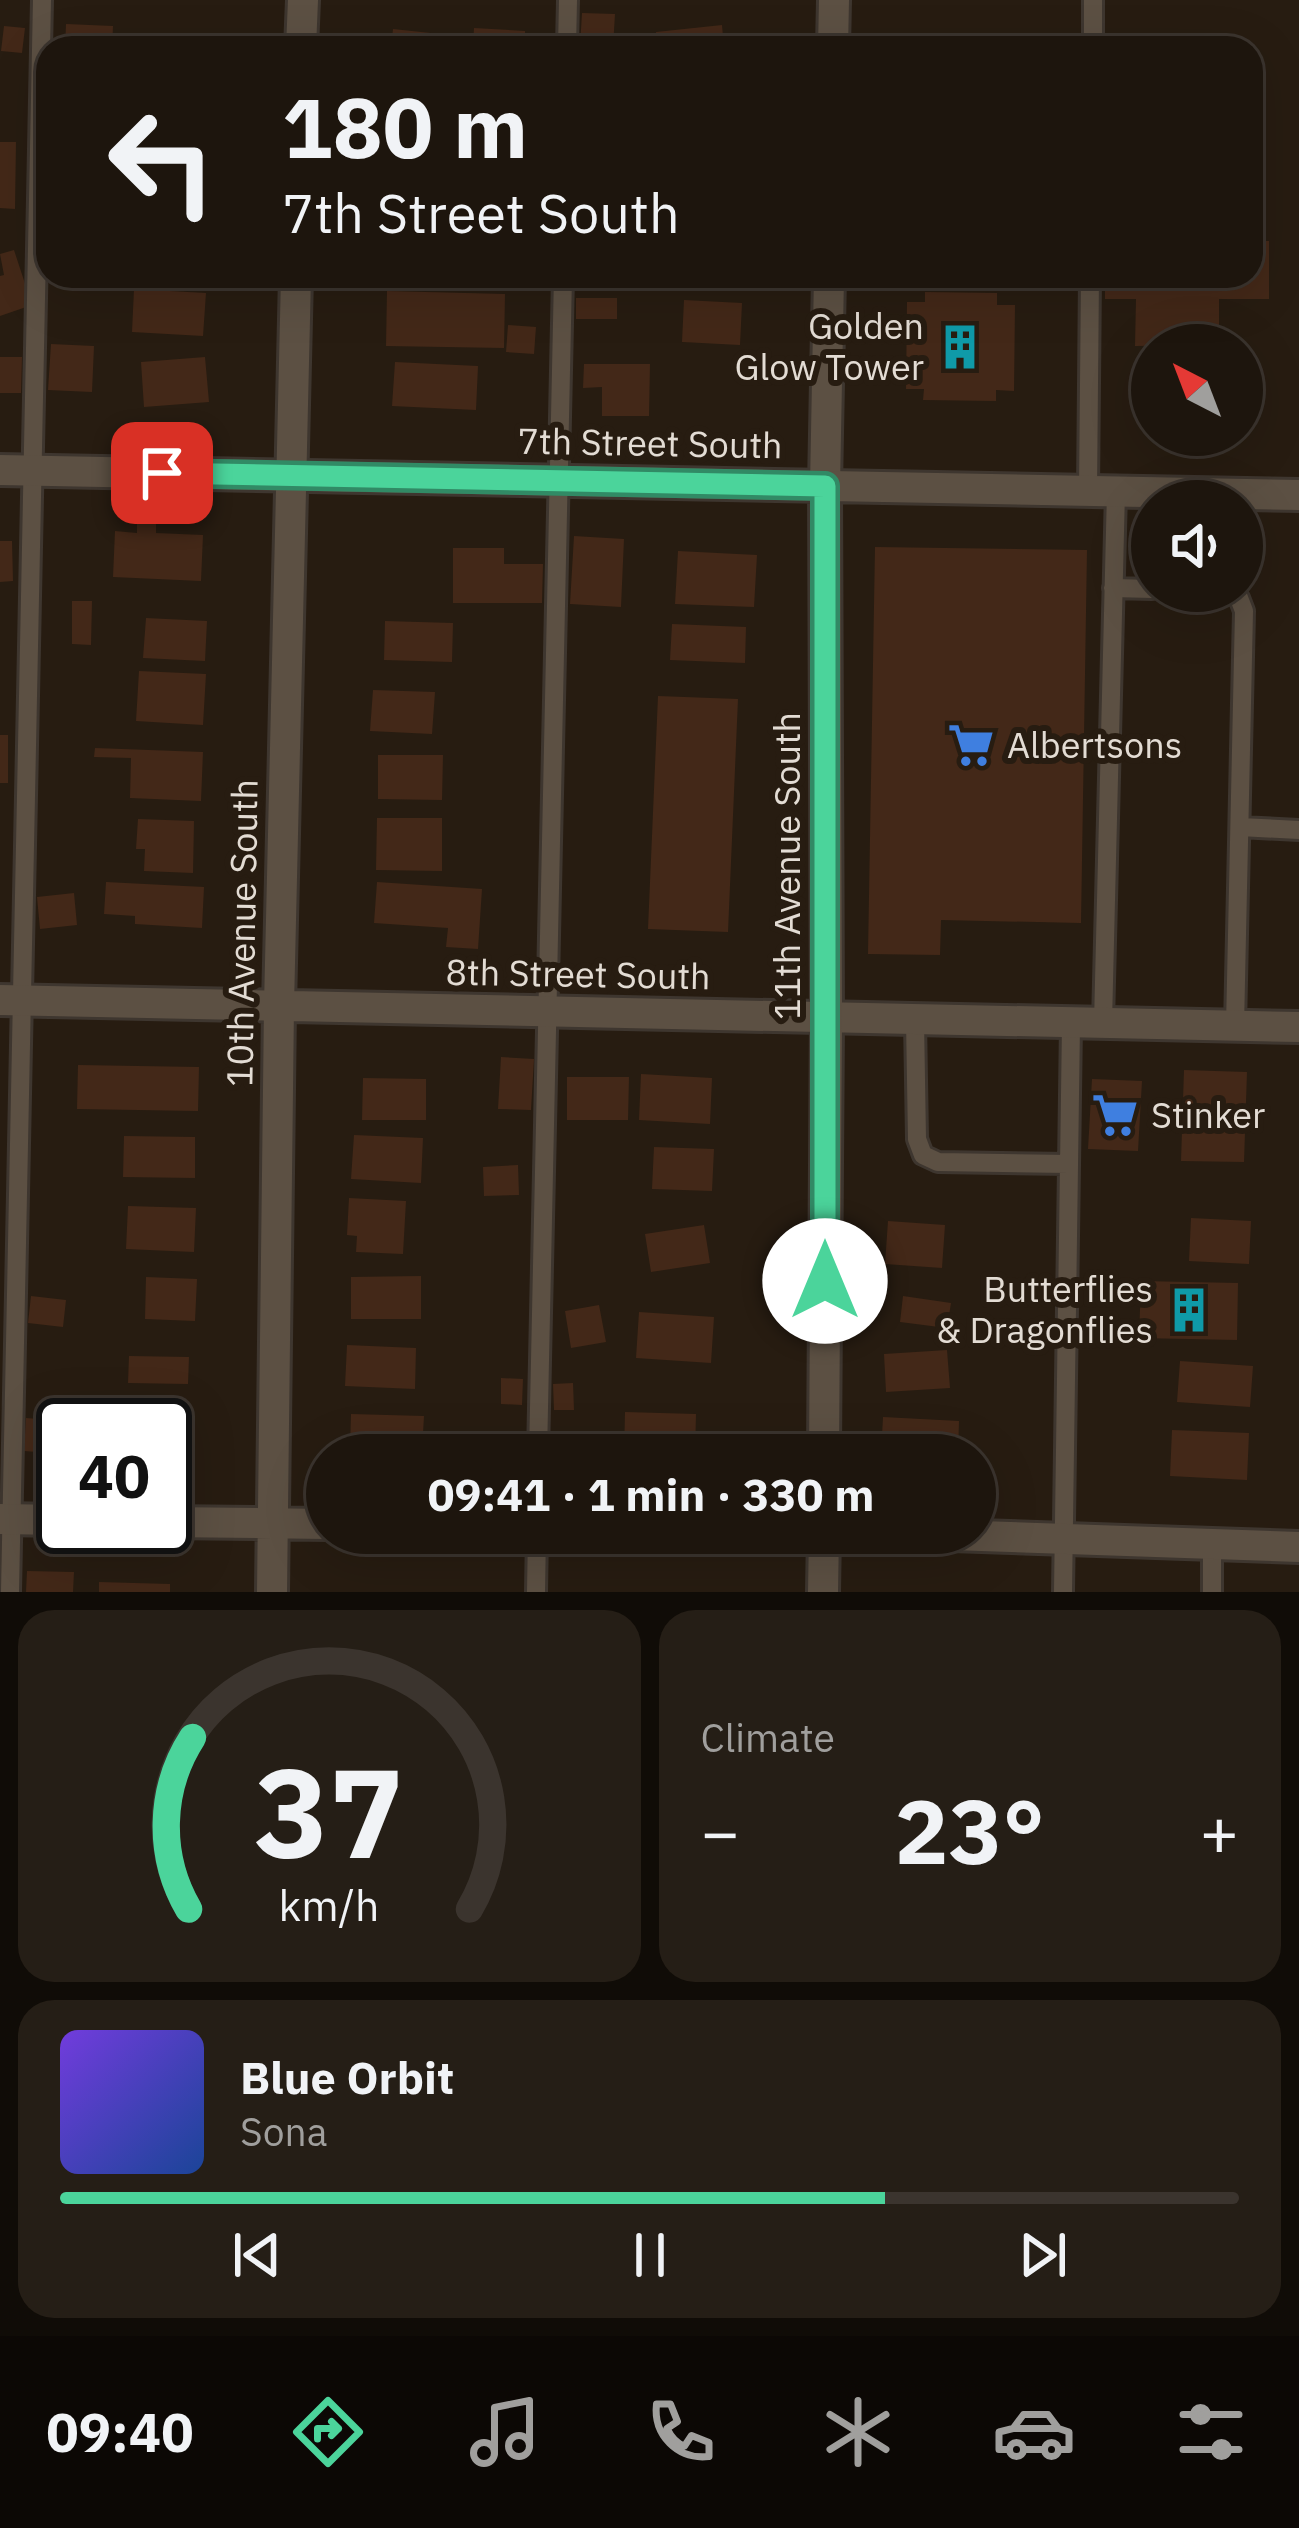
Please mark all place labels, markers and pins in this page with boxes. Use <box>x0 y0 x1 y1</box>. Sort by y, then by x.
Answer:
place label: Golden Glow Tower <box>734 302 924 390</box>
building icon: Golden Glow Tower <box>935 322 985 372</box>
pin <box>111 422 213 524</box>
supermarket icon: Albertsons <box>946 720 996 770</box>
place label: Albertsons <box>1007 721 1182 768</box>
supermarket icon: Stinker <box>1090 1090 1140 1140</box>
place label: Stinker <box>1151 1091 1265 1138</box>
place label: Butterflies & Dragonflies <box>936 1265 1153 1353</box>
building icon: Butterflies & Dragonflies <box>1164 1285 1214 1335</box>

